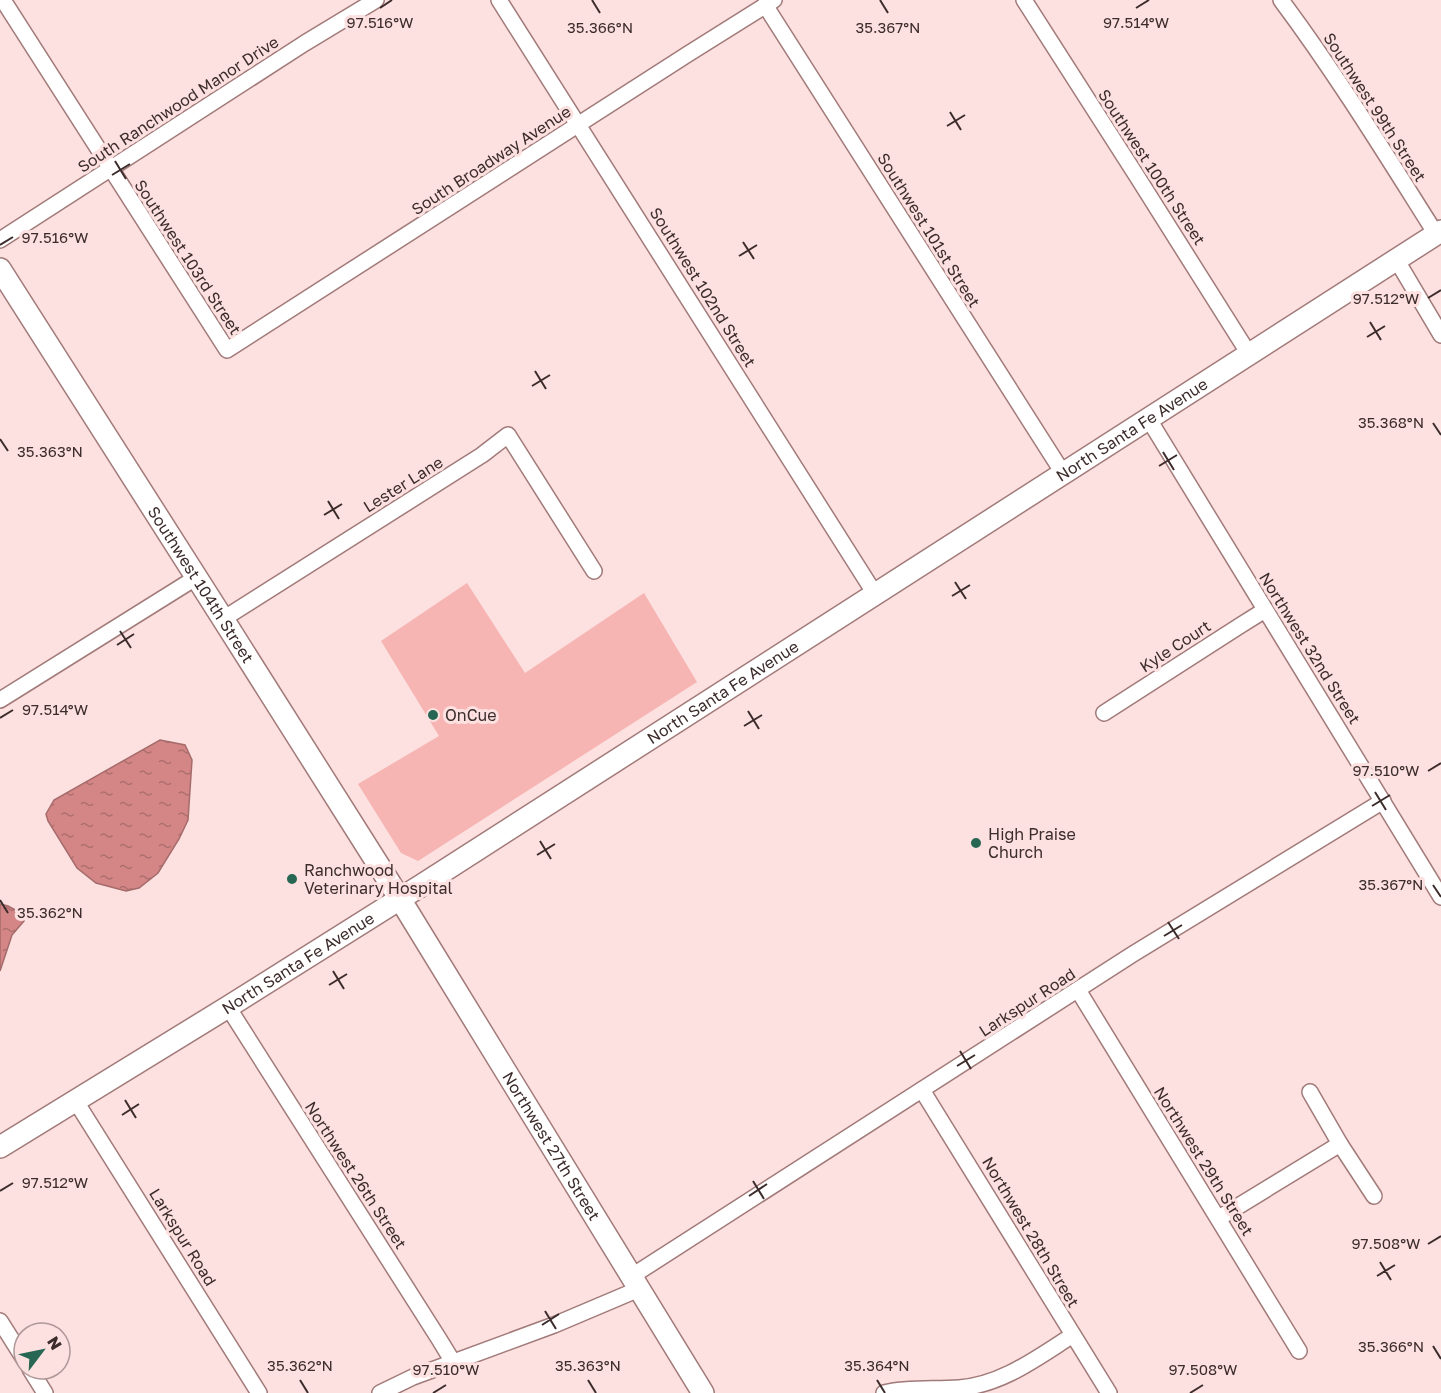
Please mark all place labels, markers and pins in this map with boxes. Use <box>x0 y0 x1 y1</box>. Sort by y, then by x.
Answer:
place label: OnCue <box>445 705 497 725</box>
marker: OnCue <box>426 708 440 722</box>
place label: High Praise Church <box>988 824 1076 862</box>
marker: High Praise Church <box>969 836 983 850</box>
place label: Ranchwood Veterinary Hospital <box>304 860 453 898</box>
marker: Ranchwood Veterinary Hospital <box>285 872 299 886</box>

